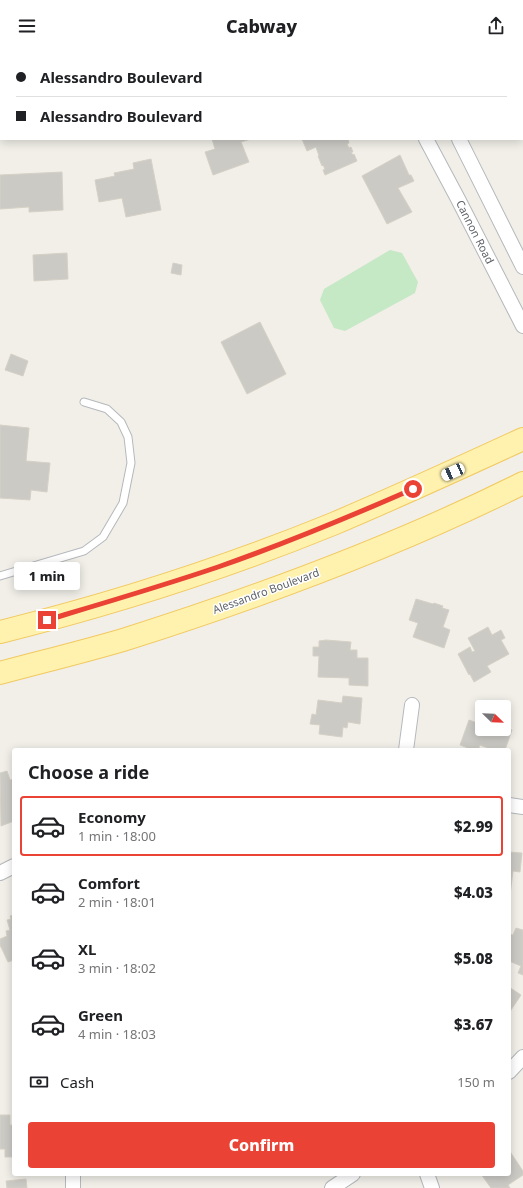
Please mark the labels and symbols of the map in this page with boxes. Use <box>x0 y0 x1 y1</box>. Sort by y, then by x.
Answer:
street label: Cannon Road <box>453 197 498 266</box>
car <box>440 462 466 482</box>
route start <box>404 480 422 498</box>
callout: 1 min <box>14 562 80 590</box>
street label: Alessandro Boulevard <box>210 564 321 617</box>
route end <box>38 611 56 629</box>
north arrow <box>475 700 511 736</box>

